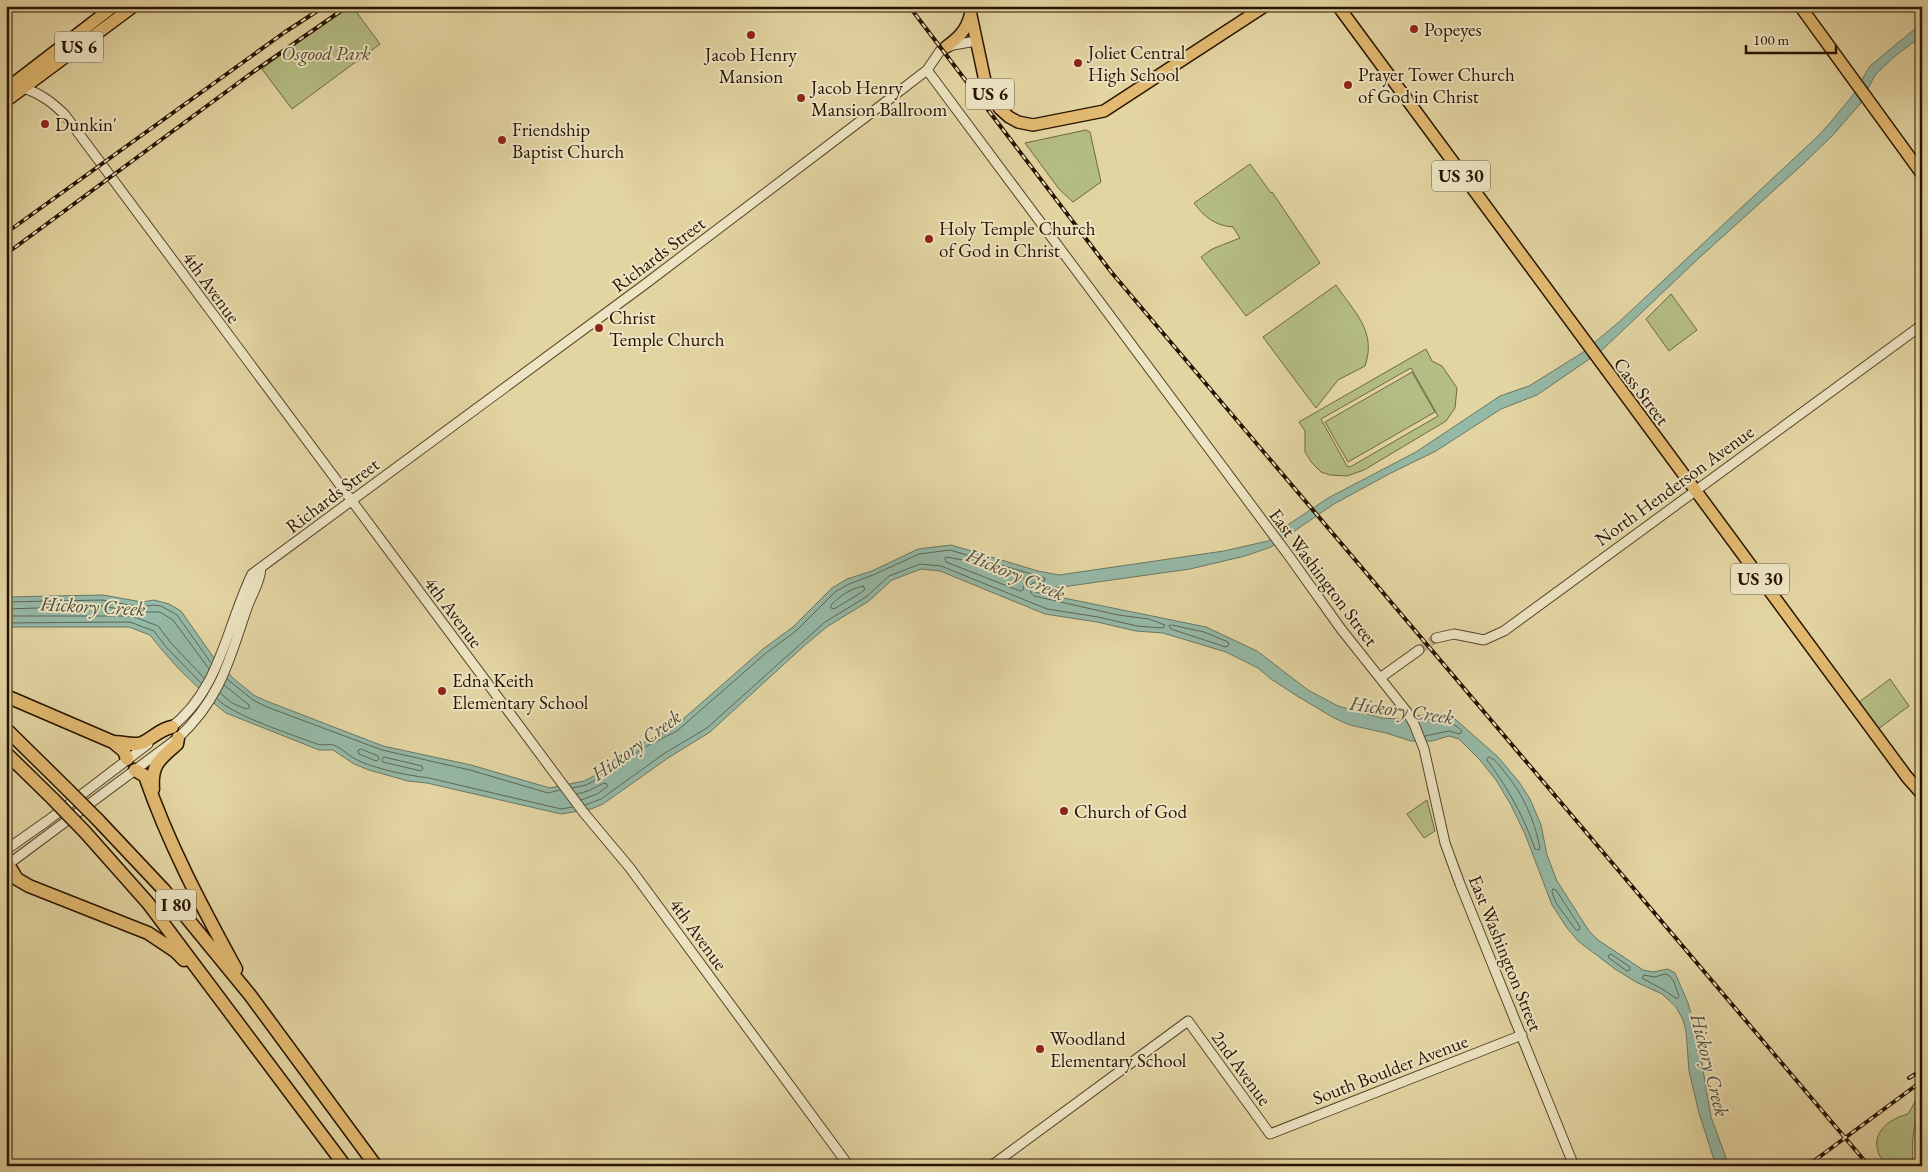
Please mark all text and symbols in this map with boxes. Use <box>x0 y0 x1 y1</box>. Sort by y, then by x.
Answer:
place label: Popeyes <box>1424 17 1482 42</box>
scale bar <box>1746 22 1836 54</box>
marker: Popeyes <box>1408 23 1420 35</box>
marker: Jacob Henry Mansion <box>745 29 757 41</box>
text: 100 m <box>1753 30 1790 49</box>
road number: US 6 <box>55 32 103 62</box>
place label: Joliet Central High School <box>1086 40 1186 87</box>
park label: Osgood Park <box>281 41 371 66</box>
place label: Jacob Henry Mansion <box>703 42 798 89</box>
marker: Joliet Central High School <box>1072 57 1084 69</box>
place label: Prayer Tower Church of God in Christ <box>1358 62 1515 109</box>
place label: Jacob Henry Mansion Ballroom <box>809 75 947 122</box>
road number: US 6 <box>966 78 1014 110</box>
marker: Prayer Tower Church of God in Christ <box>1342 79 1354 91</box>
marker: Jacob Henry Mansion Ballroom <box>795 92 807 104</box>
place label: Dunkin' <box>55 112 117 137</box>
place label: Friendship Baptist Church <box>512 117 624 164</box>
marker: Dunkin' <box>39 118 51 130</box>
marker: Friendship Baptist Church <box>496 134 508 146</box>
road number: US 30 <box>1432 160 1490 192</box>
street label: Richards Street <box>606 211 710 298</box>
place label: Holy Temple Church of God in Christ <box>939 216 1096 263</box>
marker: Holy Temple Church of God in Christ <box>923 233 935 245</box>
street label: 4th Avenue <box>177 246 246 328</box>
place label: Christ Temple Church <box>609 305 725 352</box>
marker: Christ Temple Church <box>593 322 605 334</box>
street label: Cass Street <box>1608 352 1675 430</box>
street label: North Henderson Avenue <box>1590 419 1759 551</box>
street label: Richards Street <box>280 452 384 539</box>
street label: East Washington Street <box>1263 503 1384 651</box>
water label: Hickory Creek <box>962 541 1069 607</box>
road number: US 30 <box>1731 564 1789 594</box>
street label: 4th Avenue <box>419 572 489 653</box>
water label: Hickory Creek <box>39 590 146 622</box>
place label: Edna Keith Elementary School <box>452 668 589 715</box>
marker: Edna Keith Elementary School <box>436 685 448 697</box>
water label: Hickory Creek <box>1347 690 1456 730</box>
water label: Hickory Creek <box>585 704 686 787</box>
place label: Church of God <box>1074 799 1187 824</box>
marker: Church of God <box>1058 805 1070 817</box>
street label: East Washington Street <box>1463 871 1548 1035</box>
road number: I 80 <box>156 890 196 920</box>
street label: 4th Avenue <box>664 893 733 975</box>
water label: Hickory Creek <box>1684 1010 1735 1119</box>
place label: Woodland Elementary School <box>1050 1026 1187 1073</box>
street label: 2nd Avenue <box>1206 1026 1277 1111</box>
street label: South Boulder Avenue <box>1309 1028 1472 1111</box>
marker: Woodland Elementary School <box>1034 1043 1046 1055</box>

